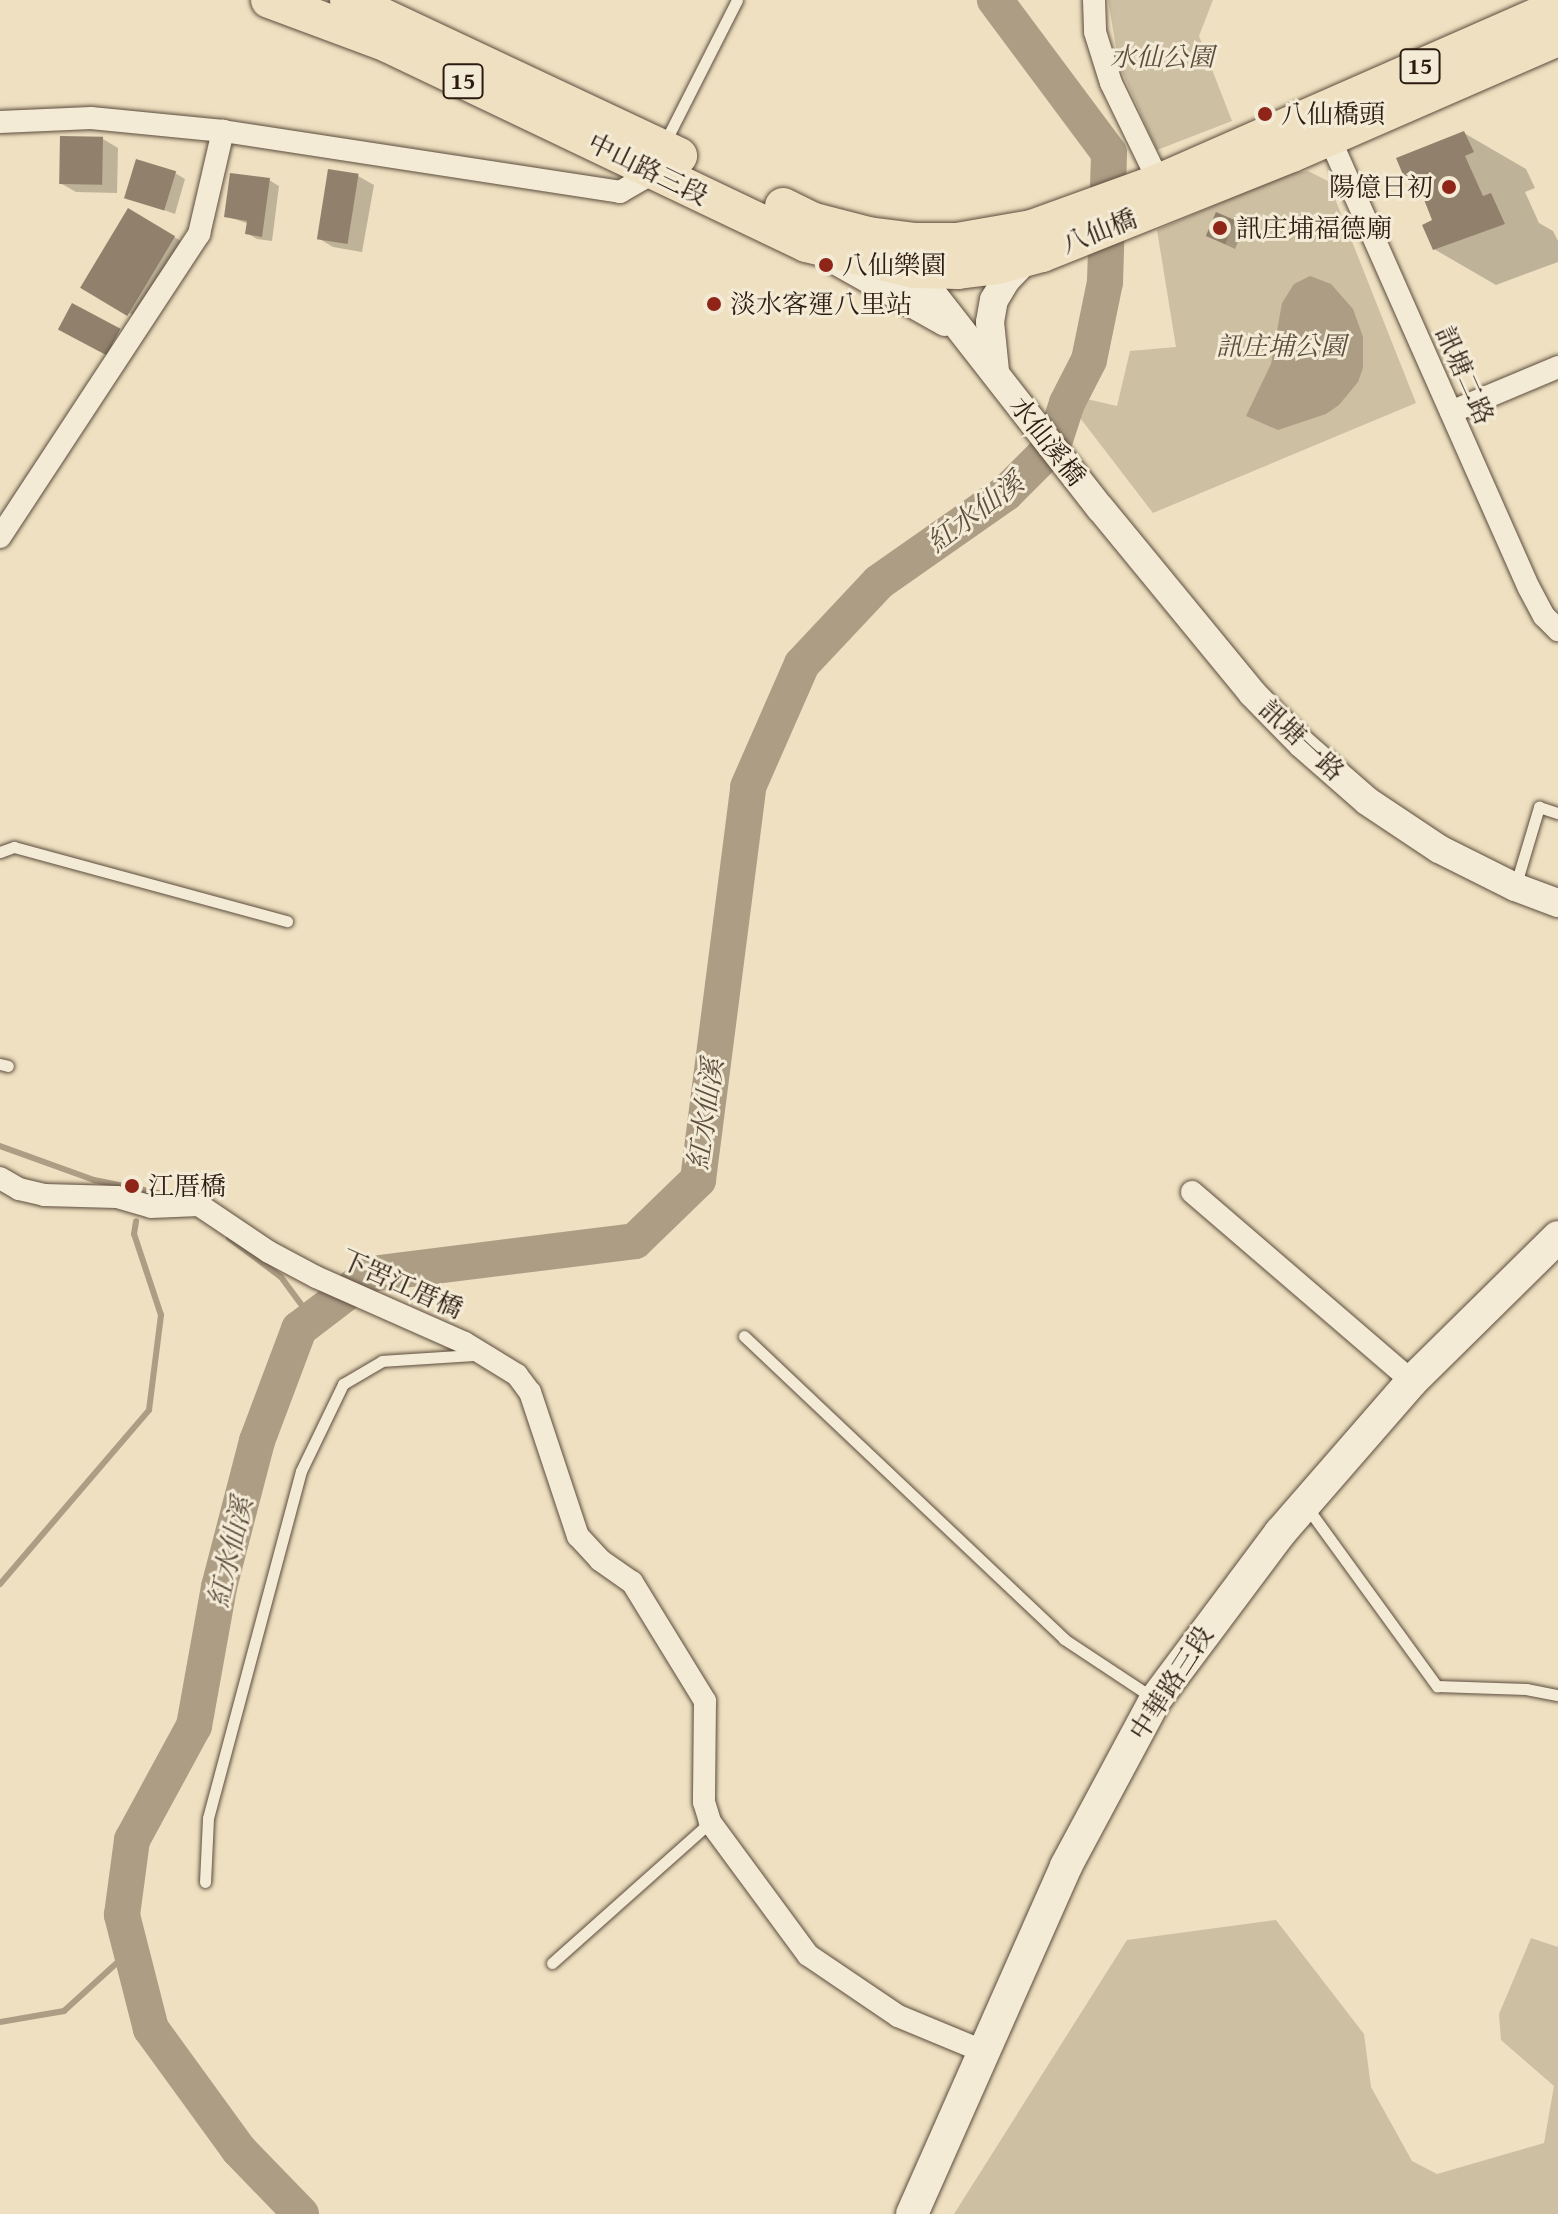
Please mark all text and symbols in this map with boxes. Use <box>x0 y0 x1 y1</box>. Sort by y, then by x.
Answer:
park label: 水仙公園 <box>1110 41 1214 73</box>
road number: 15 <box>1398 46 1442 86</box>
road number: 15 <box>441 61 485 101</box>
place label: 八仙橋頭 <box>1281 98 1385 130</box>
marker: 八仙橋頭 <box>1256 105 1274 123</box>
street label: 中山路三段 <box>583 126 713 212</box>
place label: 陽億日初 <box>1329 171 1433 203</box>
marker: 陽億日初 <box>1440 178 1458 196</box>
street label: 八仙橋 <box>1057 202 1141 260</box>
place label: 訊庄埔福德廟 <box>1236 212 1392 244</box>
marker: 訊庄埔福德廟 <box>1211 219 1229 237</box>
place label: 八仙樂園 <box>842 249 946 281</box>
marker: 八仙樂園 <box>817 256 835 274</box>
place label: 淡水客運八里站 <box>730 288 912 320</box>
marker: 淡水客運八里站 <box>705 295 723 313</box>
street label: 訊塘二路 <box>1430 321 1500 429</box>
park label: 訊庄埔公園 <box>1216 330 1346 362</box>
street label: 水仙溪橋 <box>1004 390 1092 492</box>
water label: 紅水仙溪 <box>920 465 1030 559</box>
street label: 訊塘一路 <box>1253 693 1351 787</box>
water label: 紅水仙溪 <box>681 1056 729 1172</box>
place label: 江厝橋 <box>148 1170 226 1202</box>
marker: 江厝橋 <box>123 1177 141 1195</box>
street label: 下罟江厝橋 <box>336 1243 468 1325</box>
water label: 紅水仙溪 <box>201 1494 259 1610</box>
street label: 中華路三段 <box>1123 1620 1219 1746</box>

